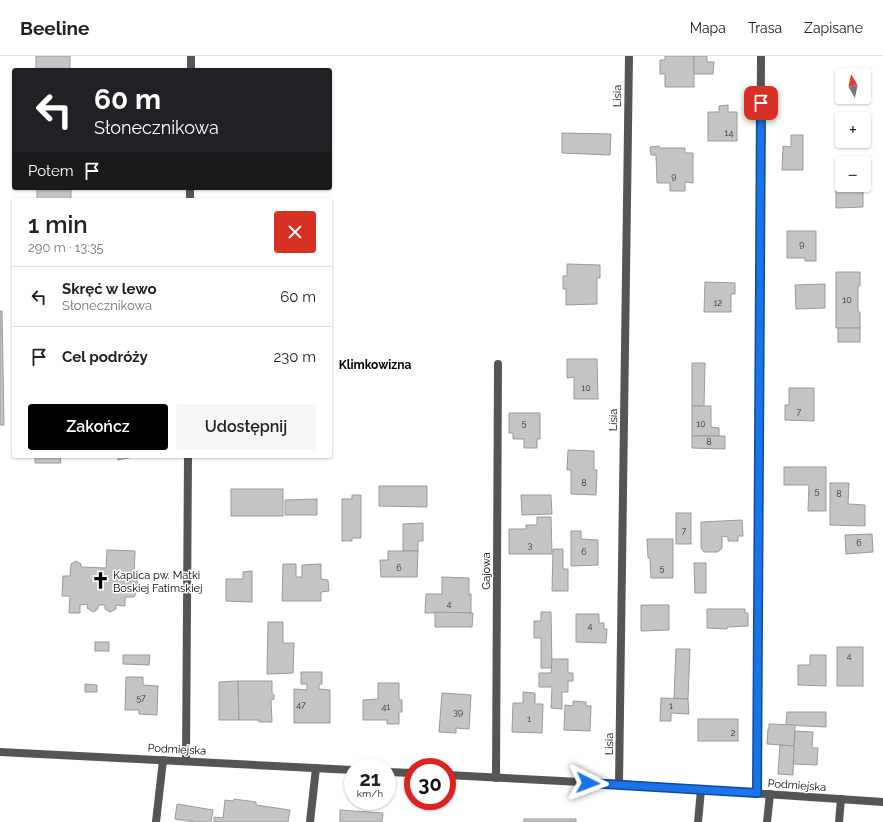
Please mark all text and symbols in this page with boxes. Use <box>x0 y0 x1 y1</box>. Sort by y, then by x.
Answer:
text: Beeline <box>20 17 89 39</box>
text: Mapa <box>690 20 726 36</box>
text: Trasa <box>748 20 782 36</box>
text: Zapisane <box>804 20 863 36</box>
north arrow <box>835 68 871 104</box>
map controls <box>835 68 871 192</box>
text: 60 m <box>94 83 161 116</box>
icon: left <box>28 84 80 136</box>
street label: Lisia <box>611 85 624 107</box>
pin <box>744 86 778 120</box>
icon: arrive <box>750 92 772 114</box>
button: + <box>835 112 871 148</box>
text: Słonecznikowa <box>94 117 219 138</box>
house number: 14 <box>725 128 733 138</box>
button: − <box>835 156 871 192</box>
icon: arrive <box>81 160 103 182</box>
text: Potem <box>28 162 73 180</box>
house number: 9 <box>671 171 677 181</box>
text: 1 min <box>28 210 88 239</box>
button: close <box>274 211 316 253</box>
house number: 9 <box>799 239 805 249</box>
text: 290 m · 13:35 <box>28 240 104 255</box>
text: Skręć w lewo <box>62 280 157 298</box>
icon: left <box>28 286 50 308</box>
text: 60 m <box>280 288 316 306</box>
house number: 10 <box>842 295 852 305</box>
text: Słonecznikowa <box>62 298 152 313</box>
house number: 12 <box>714 298 723 308</box>
icon: arrive <box>28 346 50 368</box>
text: Cel podróży <box>62 348 148 366</box>
text: 230 m <box>273 348 316 366</box>
district label: Klimkowizna <box>339 358 411 372</box>
house number: 10 <box>581 383 591 393</box>
button: Zakończ <box>28 404 168 450</box>
button: Udostępnij <box>176 404 316 450</box>
house number: 7 <box>797 407 802 417</box>
street label: Lisia <box>607 409 620 431</box>
house number: 5 <box>522 418 527 428</box>
house number: 10 <box>696 419 706 429</box>
house number: 8 <box>706 437 712 447</box>
house number: 8 <box>581 478 587 488</box>
house number: 5 <box>815 486 820 496</box>
house number: 8 <box>836 489 842 499</box>
house number: 7 <box>682 526 687 536</box>
house number: 6 <box>856 538 862 548</box>
house number: 3 <box>528 540 533 550</box>
house number: 6 <box>581 547 587 557</box>
street label: Gajowa <box>480 552 493 590</box>
house number: 6 <box>396 563 402 573</box>
house number: 5 <box>660 563 665 573</box>
place label: Kaplica pw. Matki Boskiej Fatimskiej <box>113 569 203 595</box>
church icon: Kaplica pw. Matki Boskiej Fatimskiej <box>90 571 110 591</box>
house number: 4 <box>447 599 452 609</box>
house number: 4 <box>588 621 593 631</box>
house number: 4 <box>847 651 852 661</box>
house number: 57 <box>136 693 146 703</box>
house number: 47 <box>296 700 306 710</box>
house number: 1 <box>669 701 673 711</box>
house number: 41 <box>382 702 391 712</box>
house number: 39 <box>453 707 463 717</box>
house number: 1 <box>527 714 531 724</box>
house number: 2 <box>731 728 736 738</box>
street label: Lisia <box>603 733 616 755</box>
street label: Podmiejska <box>147 741 207 758</box>
speed limit sign: 30 <box>404 758 456 810</box>
position arrow <box>567 762 609 804</box>
text: 21 <box>359 767 381 791</box>
street label: Podmiejska <box>767 777 827 794</box>
text: km/h <box>357 788 383 799</box>

